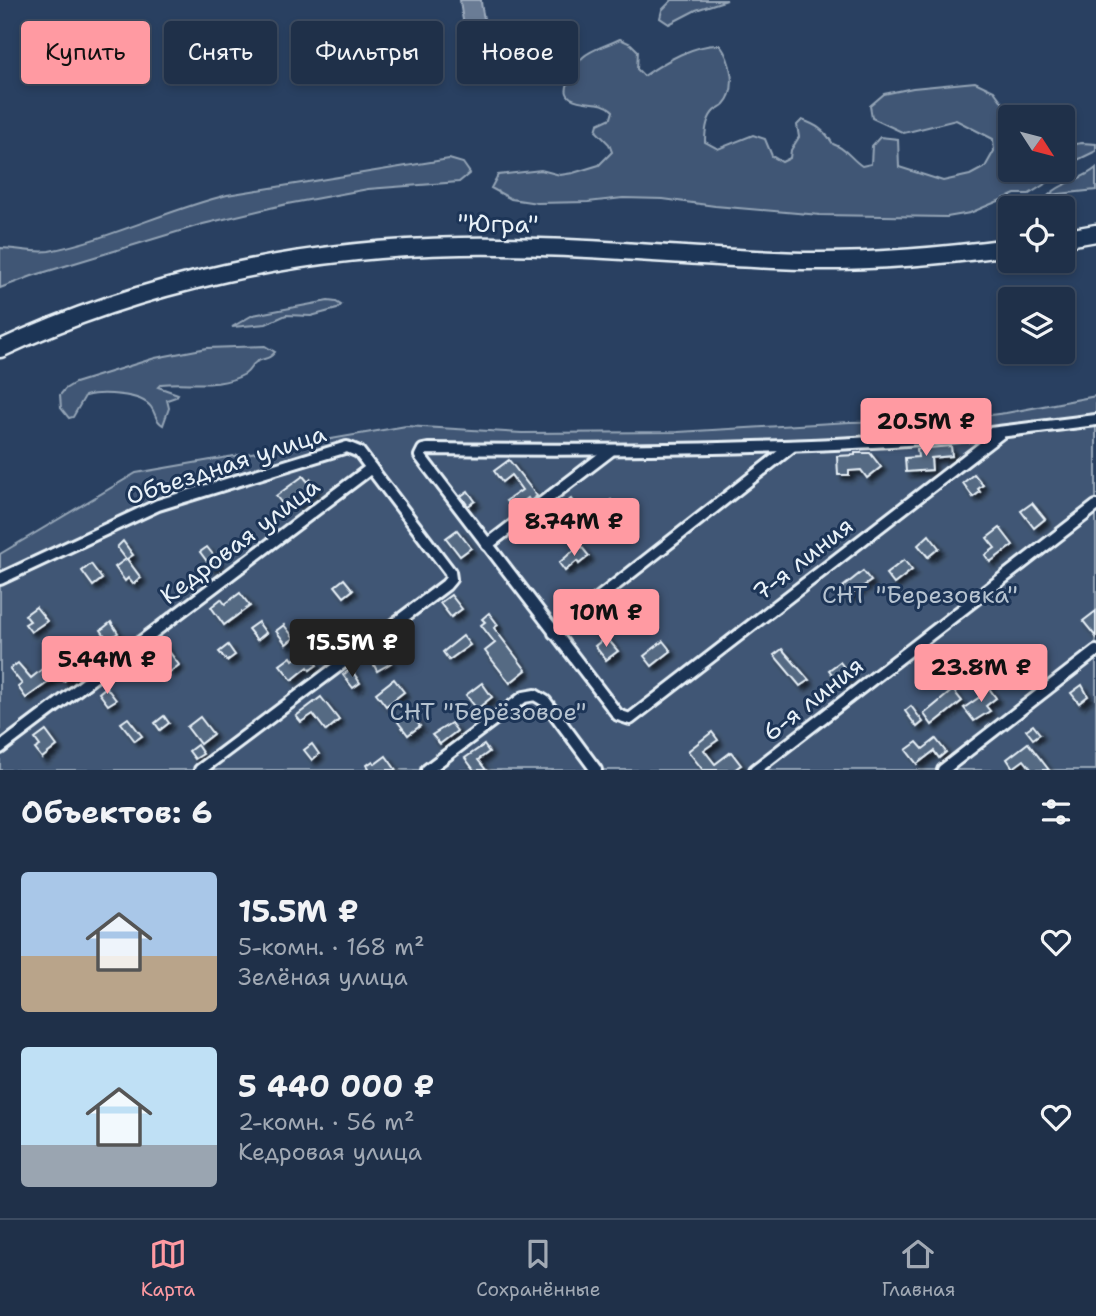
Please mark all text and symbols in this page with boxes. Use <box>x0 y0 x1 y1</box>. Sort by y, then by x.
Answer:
chip: Купить <box>21 21 150 84</box>
chip: Снять <box>164 21 277 84</box>
chip: Фильтры <box>291 21 443 84</box>
chip: Новое <box>457 21 578 84</box>
north arrow <box>998 105 1074 182</box>
map controls <box>998 105 1075 364</box>
button: locate <box>998 196 1075 273</box>
street label: "Югра" <box>457 207 539 241</box>
button: layers <box>998 287 1075 364</box>
pin: 20.5M ₽ <box>861 398 991 458</box>
text: 20.5M ₽ <box>877 406 975 436</box>
street label: Объездная улица <box>122 418 330 512</box>
street label: Кедровая улица <box>154 470 326 612</box>
pin: 8.74M ₽ <box>509 498 639 558</box>
text: 8.74M ₽ <box>524 506 624 536</box>
street label: 7-я линия <box>746 510 860 608</box>
park label: СНТ "Березовка" <box>822 579 1018 611</box>
pin: 10M ₽ <box>557 590 655 649</box>
text: 10M ₽ <box>569 597 643 627</box>
pin: 15.5M ₽ <box>287 620 417 679</box>
text: 15.5M ₽ <box>306 627 398 657</box>
pin: 5.44M ₽ <box>42 636 172 696</box>
text: 5.44M ₽ <box>58 644 156 674</box>
pin: 23.8M ₽ <box>916 644 1046 704</box>
street label: 6-я линия <box>756 650 870 748</box>
text: 23.8M ₽ <box>930 652 1032 682</box>
park label: СНТ "Берёзовое" <box>390 696 586 728</box>
text: Объектов: 6 <box>21 792 213 833</box>
icon: filters <box>1037 793 1075 831</box>
text: 15.5M ₽ <box>238 891 359 932</box>
icon: home <box>77 900 161 984</box>
icon: heart <box>1037 923 1075 961</box>
text: 5-комн. · 168 m² <box>238 932 425 962</box>
text: Зелёная улица <box>238 962 408 992</box>
text: 5 440 000 ₽ <box>238 1066 434 1107</box>
icon: home <box>77 1075 161 1159</box>
icon: heart <box>1037 1098 1075 1136</box>
text: 2-комн. · 56 m² <box>238 1107 415 1137</box>
text: Кедровая улица <box>238 1137 422 1167</box>
tab: Карта <box>141 1235 195 1302</box>
tab: Сохранённые <box>476 1235 600 1302</box>
tab: Главная <box>882 1235 955 1302</box>

